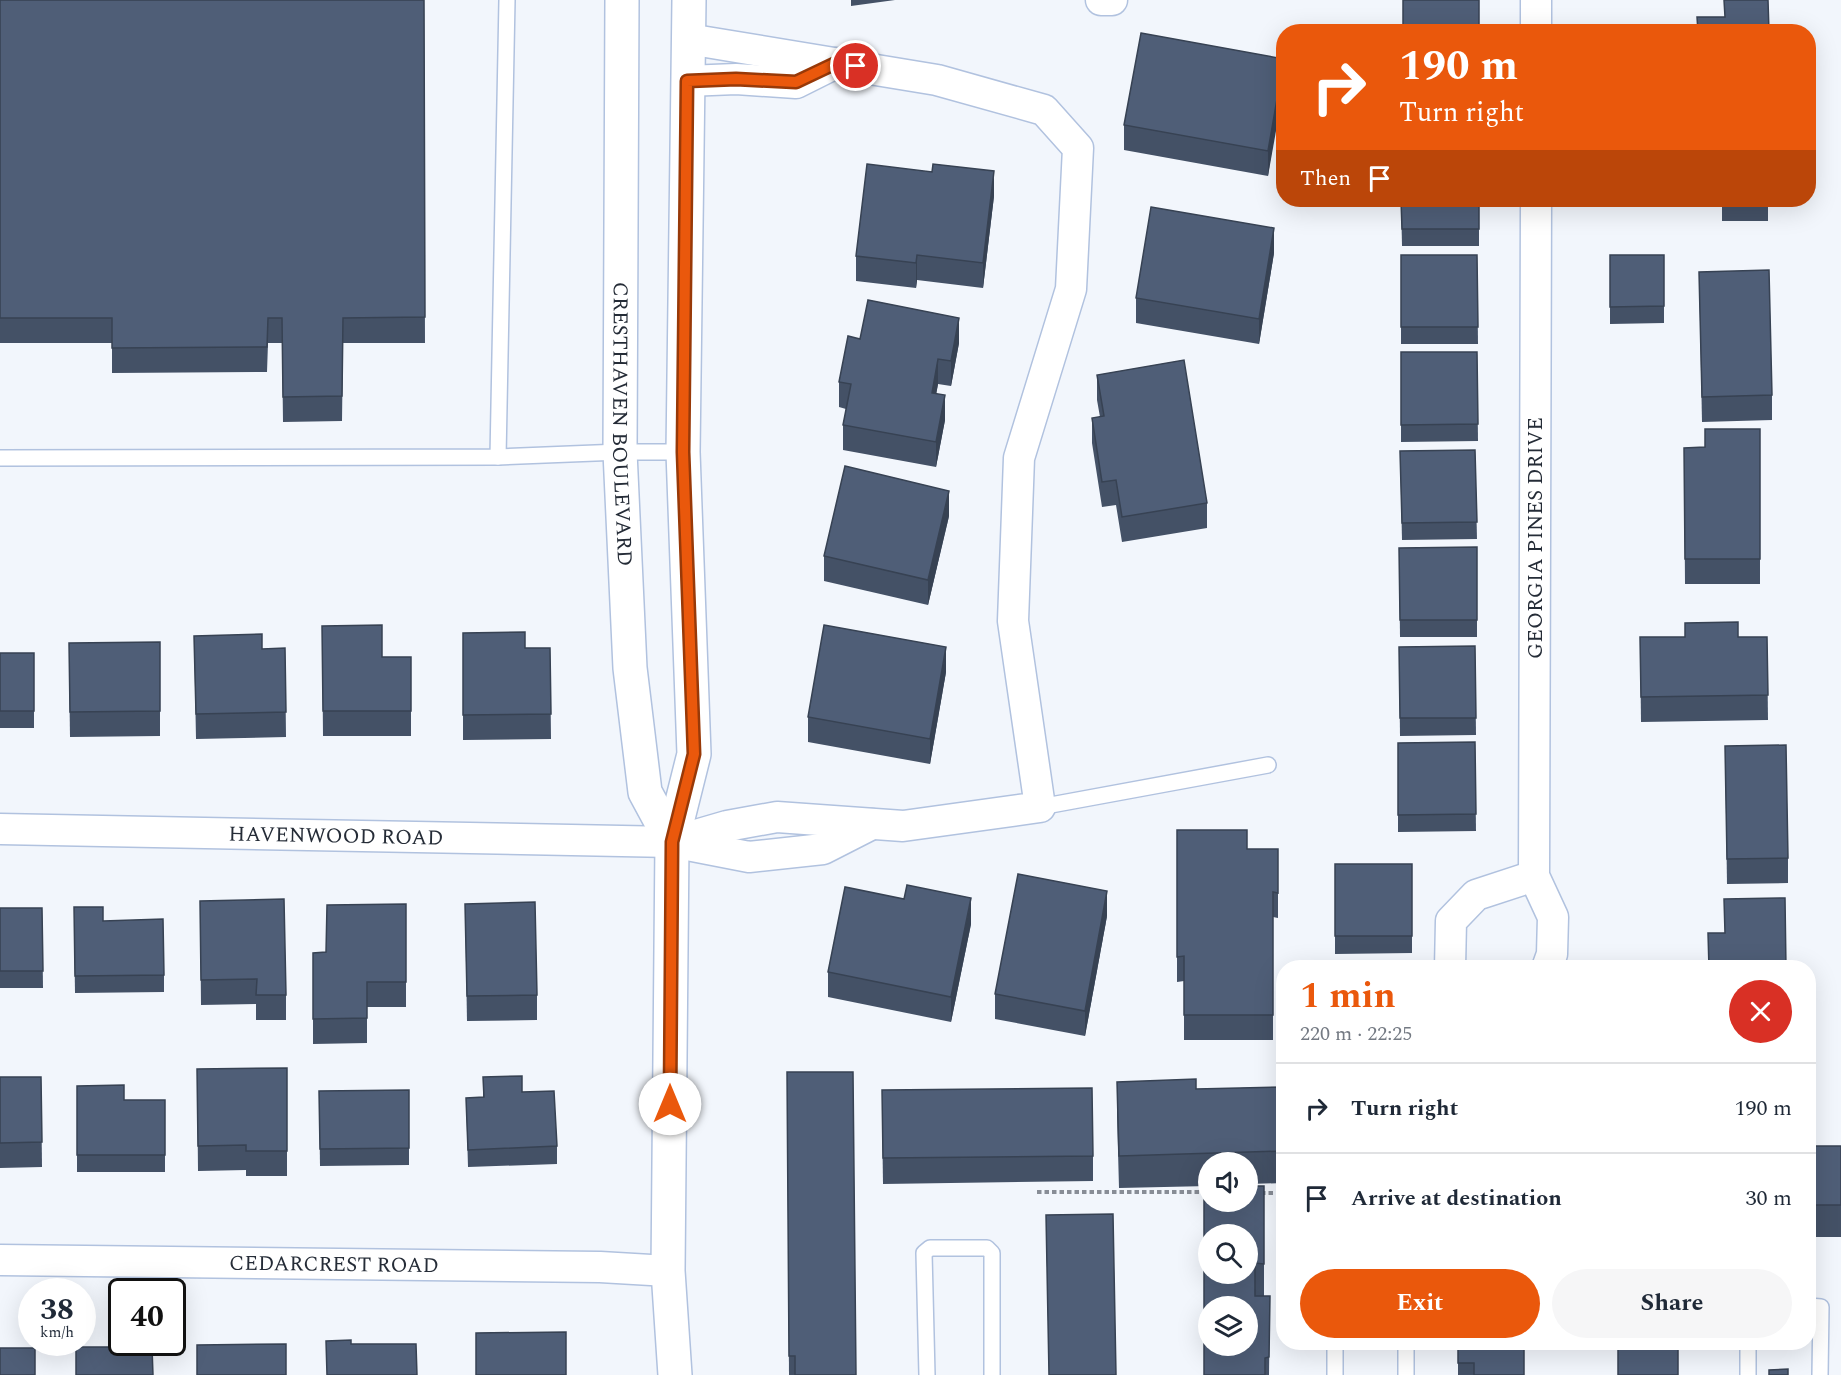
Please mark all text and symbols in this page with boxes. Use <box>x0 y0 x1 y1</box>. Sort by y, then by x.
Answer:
text: 190 m <box>1399 35 1518 98</box>
pin <box>830 40 881 91</box>
icon: right <box>1300 48 1378 126</box>
icon: arrive <box>839 49 872 82</box>
text: Turn right <box>1399 92 1524 134</box>
text: Then <box>1300 162 1351 195</box>
icon: arrive <box>1363 162 1396 195</box>
street label: CRESTHAVEN BOULEVARD <box>603 282 640 567</box>
street label: GEORGIA PINES DRIVE <box>1520 417 1552 659</box>
street label: HAVENWOOD ROAD <box>228 818 444 855</box>
text: 1 min <box>1300 969 1396 1024</box>
button: close <box>1729 980 1792 1043</box>
text: 220 m · 22:25 <box>1300 1019 1412 1049</box>
position arrow <box>638 1072 702 1136</box>
icon: right <box>1300 1092 1333 1125</box>
text: Turn right <box>1351 1092 1458 1125</box>
text: 190 m <box>1735 1092 1792 1125</box>
map controls <box>1198 1152 1258 1356</box>
button: sound <box>1198 1152 1258 1212</box>
icon: arrive <box>1300 1182 1333 1215</box>
text: Arrive at destination <box>1351 1182 1562 1215</box>
text: 30 m <box>1746 1182 1792 1215</box>
button: search <box>1198 1224 1258 1284</box>
street label: CEDARCREST ROAD <box>229 1248 439 1282</box>
button: Exit <box>1300 1269 1540 1338</box>
button: Share <box>1552 1269 1792 1338</box>
speed limit sign: 40 <box>108 1278 186 1356</box>
text: 38 <box>40 1287 74 1333</box>
button: layers <box>1198 1296 1258 1356</box>
text: km/h <box>40 1321 74 1344</box>

